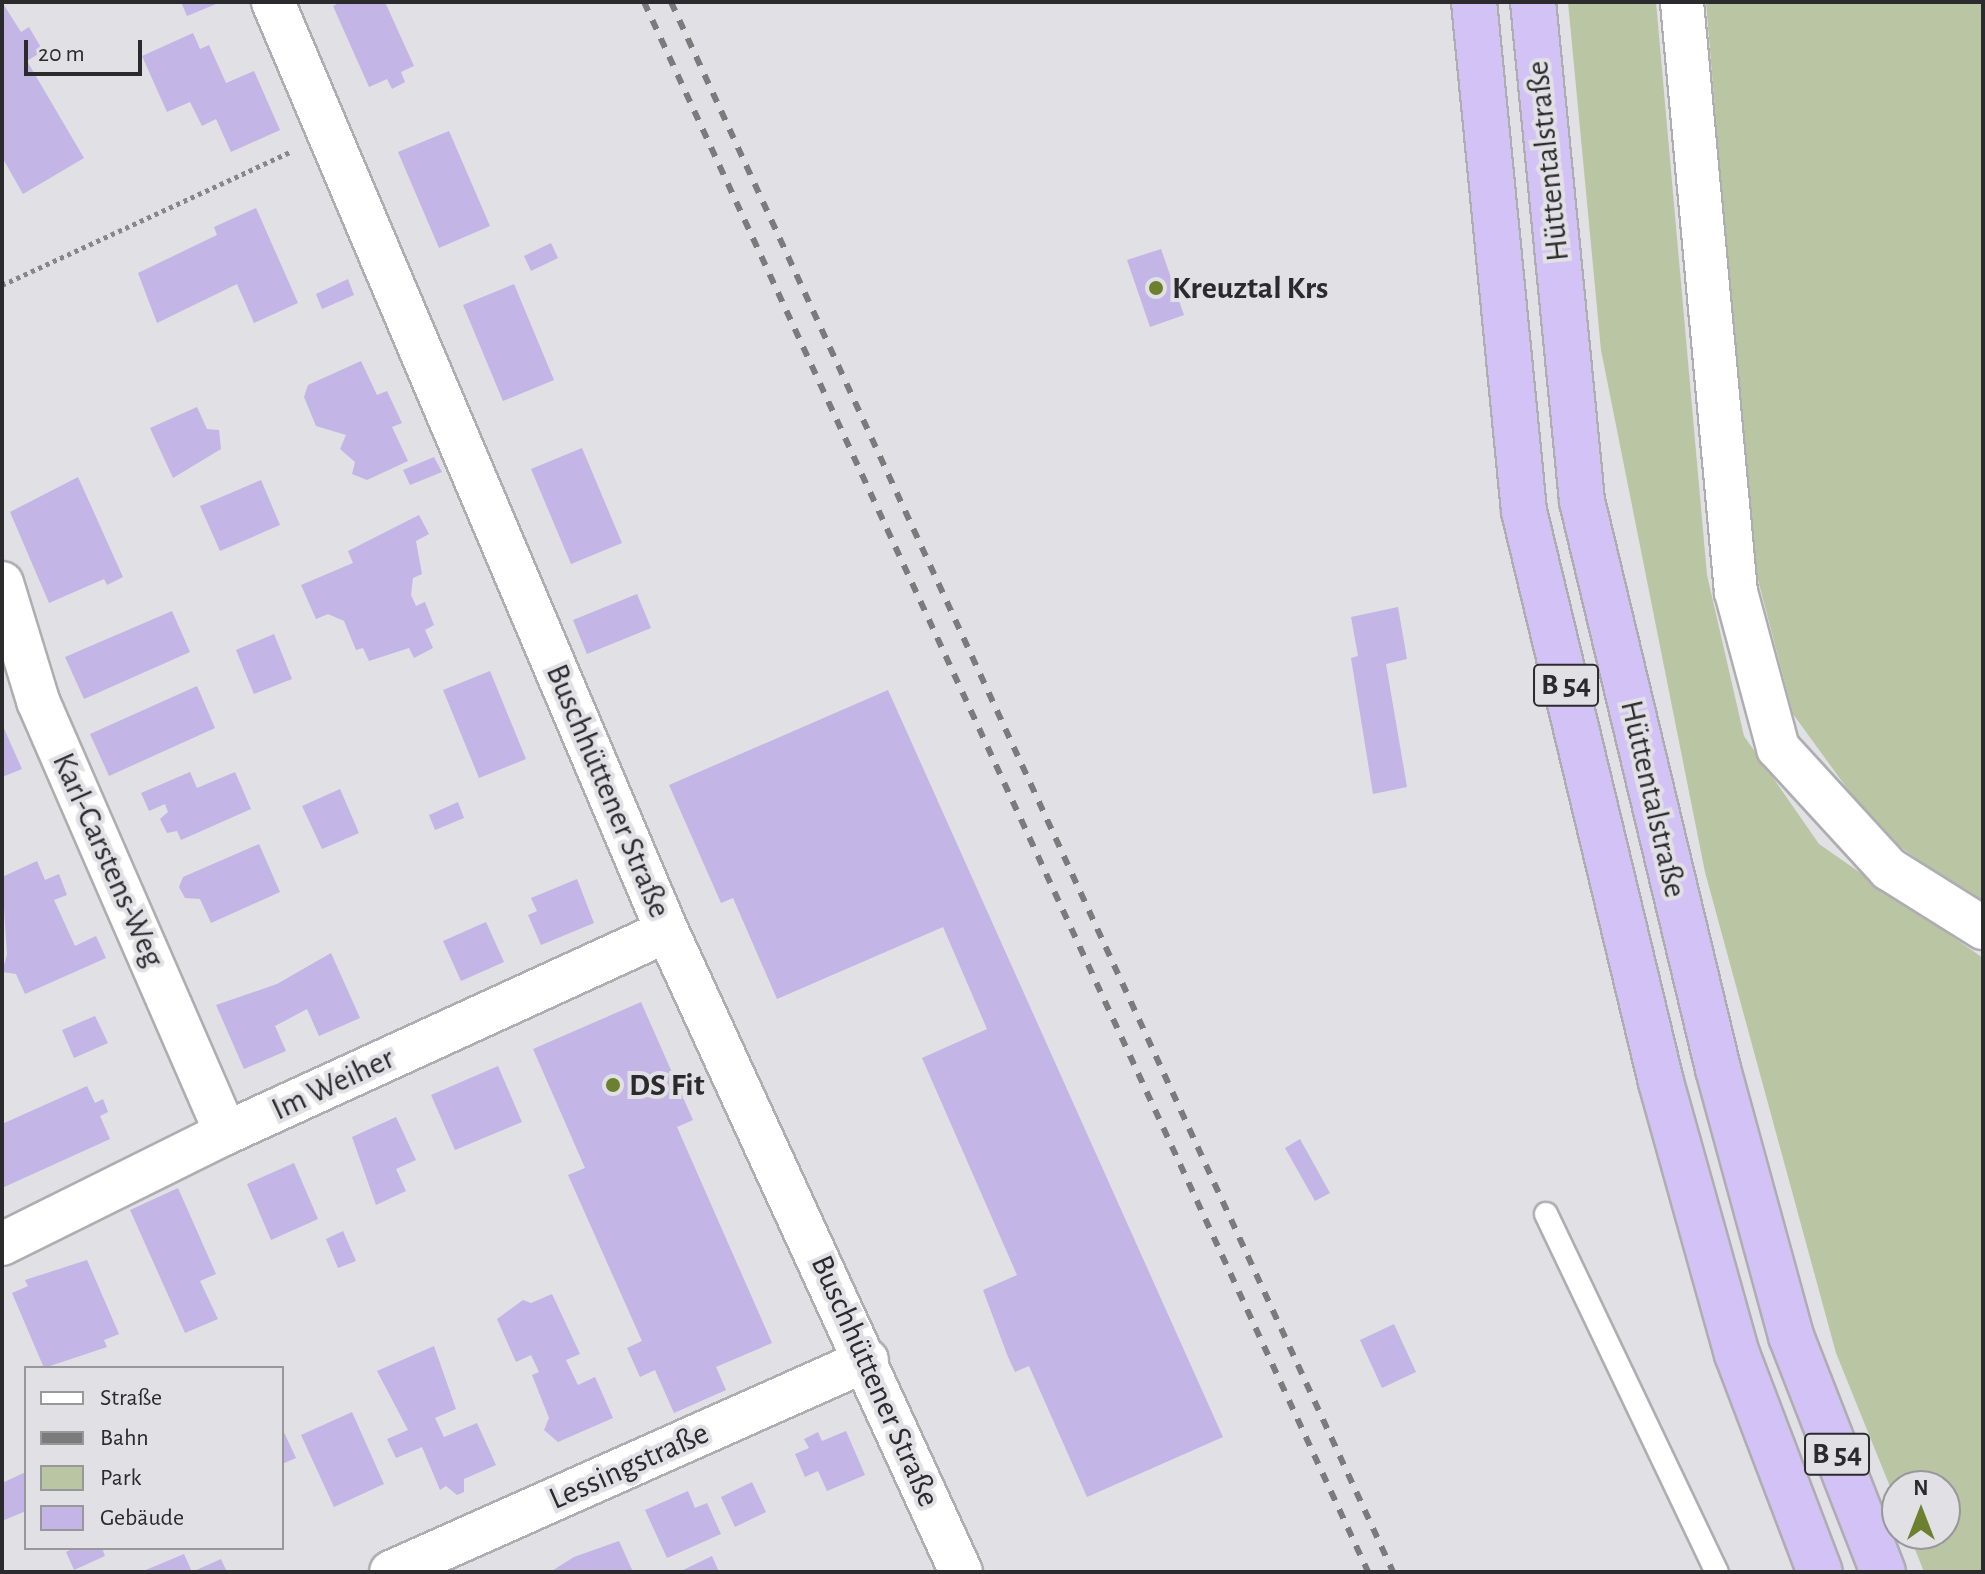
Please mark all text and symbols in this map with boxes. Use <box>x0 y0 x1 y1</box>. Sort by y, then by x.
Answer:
scale bar <box>28 24 146 74</box>
text: 20 m <box>38 42 85 66</box>
street label: Hüttentalstraße <box>1518 59 1578 263</box>
place label: Kreuztal Krs <box>1172 269 1328 307</box>
marker: Kreuztal Krs <box>1147 279 1165 297</box>
street label: Buschhüttener Straße <box>537 659 679 923</box>
road number: B 54 <box>1532 659 1600 711</box>
street label: Hüttentalstraße <box>1612 697 1694 901</box>
street label: Karl-Carstens-Weg <box>44 747 172 973</box>
street label: Im Weiher <box>266 1039 400 1129</box>
place label: DS Fit <box>629 1066 704 1104</box>
marker: DS Fit <box>604 1076 622 1094</box>
street label: Buschhüttener Straße <box>802 1249 948 1513</box>
legend <box>24 1366 284 1550</box>
text: Straße <box>100 1386 162 1410</box>
street label: Lessingstraße <box>543 1414 715 1518</box>
text: Bahn <box>100 1426 149 1450</box>
road number: B 54 <box>1803 1428 1871 1480</box>
text: Park <box>100 1466 141 1490</box>
north arrow <box>1881 1470 1961 1550</box>
text: N <box>1913 1477 1929 1499</box>
text: Gebäude <box>100 1506 184 1530</box>

